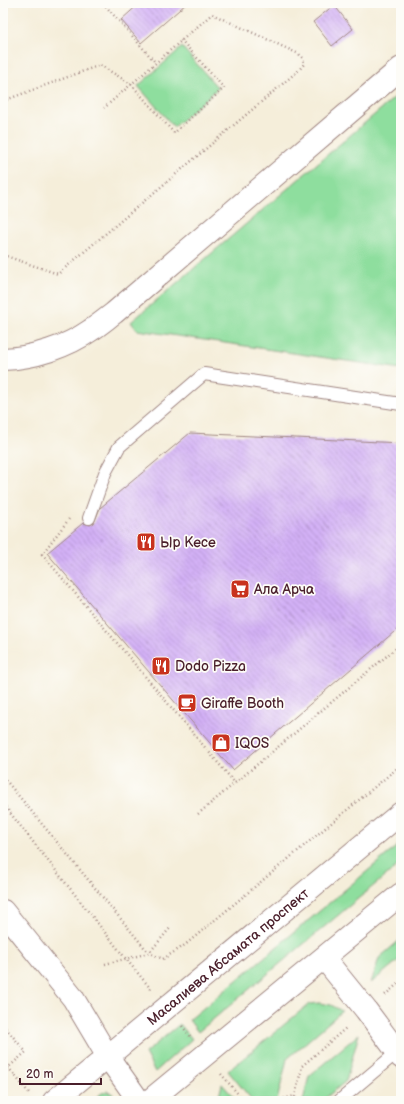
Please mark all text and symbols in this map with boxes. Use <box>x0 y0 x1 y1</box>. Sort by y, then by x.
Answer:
restaurant icon: Ыр Кесе <box>135 531 157 553</box>
place label: Ыр Кесе <box>160 534 216 551</box>
supermarket icon: Ала Арча <box>229 578 251 600</box>
place label: Ала Арча <box>253 581 315 598</box>
restaurant icon: Dodo Pizza <box>150 655 172 677</box>
place label: Dodo Pizza <box>175 658 246 675</box>
cafe icon: Giraffe Booth <box>176 692 198 714</box>
place label: Giraffe Booth <box>201 695 284 712</box>
shop icon: IQOS <box>210 732 232 754</box>
place label: IQOS <box>235 735 269 752</box>
street label: Масалиева Абсамата проспект <box>143 884 313 1029</box>
scale bar <box>20 1060 101 1086</box>
text: 20 m <box>26 1067 53 1082</box>

